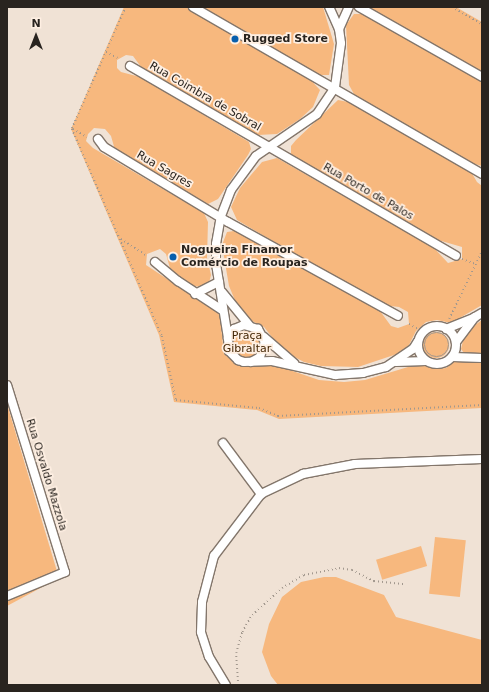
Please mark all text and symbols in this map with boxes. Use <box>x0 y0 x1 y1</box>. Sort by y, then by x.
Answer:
north arrow <box>16 16 56 56</box>
text: N <box>31 17 41 30</box>
place label: Rugged Store <box>243 32 328 46</box>
marker: Rugged Store <box>230 34 240 44</box>
street label: Rua Coimbra de Sobral <box>147 60 263 134</box>
street label: Rua Sagres <box>134 149 194 191</box>
street label: Rua Porto de Palos <box>321 161 415 223</box>
place label: Nogueira Finamor Comércio de Roupas <box>181 244 308 270</box>
marker: Nogueira Finamor Comércio de Roupas <box>168 252 178 262</box>
park label: Praça Gibraltar <box>223 330 271 356</box>
street label: Rua Osvaldo Mazzola <box>23 417 69 533</box>

